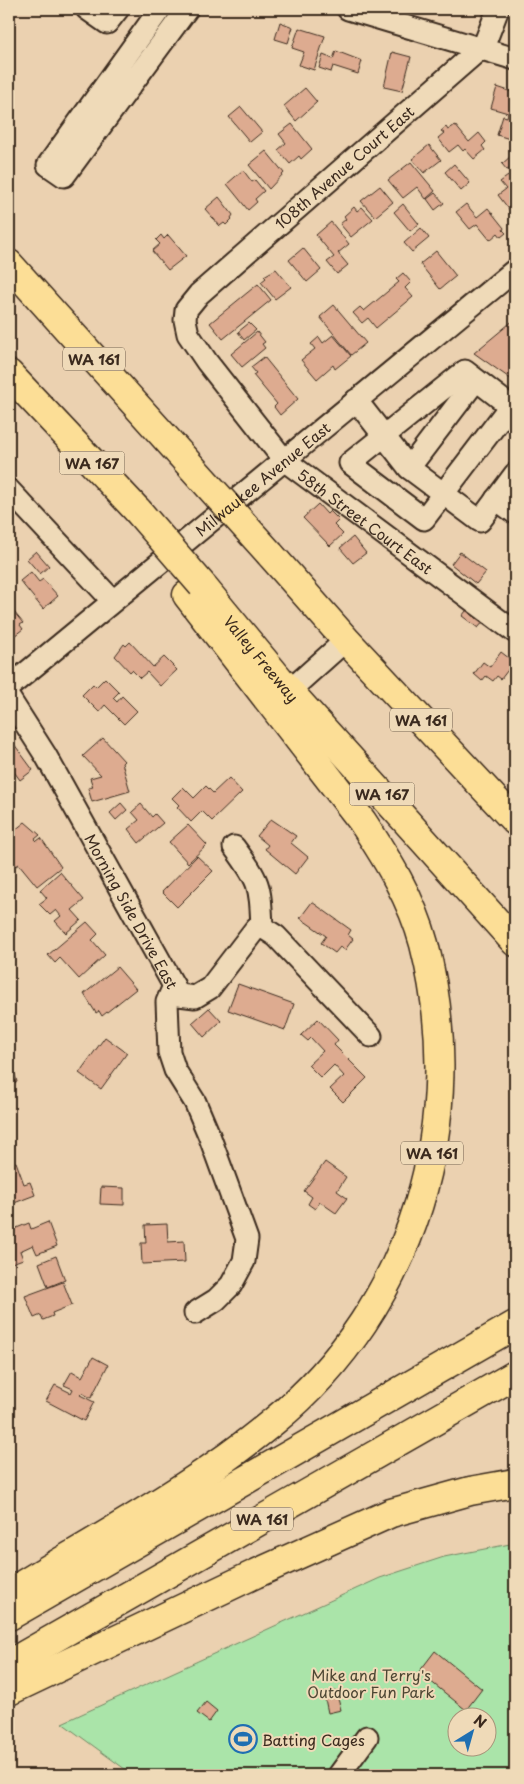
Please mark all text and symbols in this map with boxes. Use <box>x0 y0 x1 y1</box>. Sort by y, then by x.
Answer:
street label: 108th Avenue Court East <box>269 100 419 234</box>
road number: WA 161 <box>63 348 125 370</box>
street label: Milwaukee Avenue East <box>190 416 335 541</box>
road number: WA 167 <box>59 452 124 474</box>
street label: 58th Street Court East <box>293 463 438 579</box>
street label: Valley Freeway <box>219 610 305 707</box>
road number: WA 161 <box>390 708 452 732</box>
road number: WA 167 <box>350 782 414 806</box>
street label: Morning Side Drive East <box>80 829 185 993</box>
road number: WA 161 <box>401 1142 463 1164</box>
road number: WA 161 <box>231 1508 293 1530</box>
park label: Mike and Terry's Outdoor Fun Park <box>307 1663 435 1703</box>
north arrow <box>446 1706 496 1756</box>
text: N <box>469 1709 491 1733</box>
sports icon: Batting Cages <box>228 1724 258 1754</box>
place label: Batting Cages <box>262 1728 365 1751</box>

